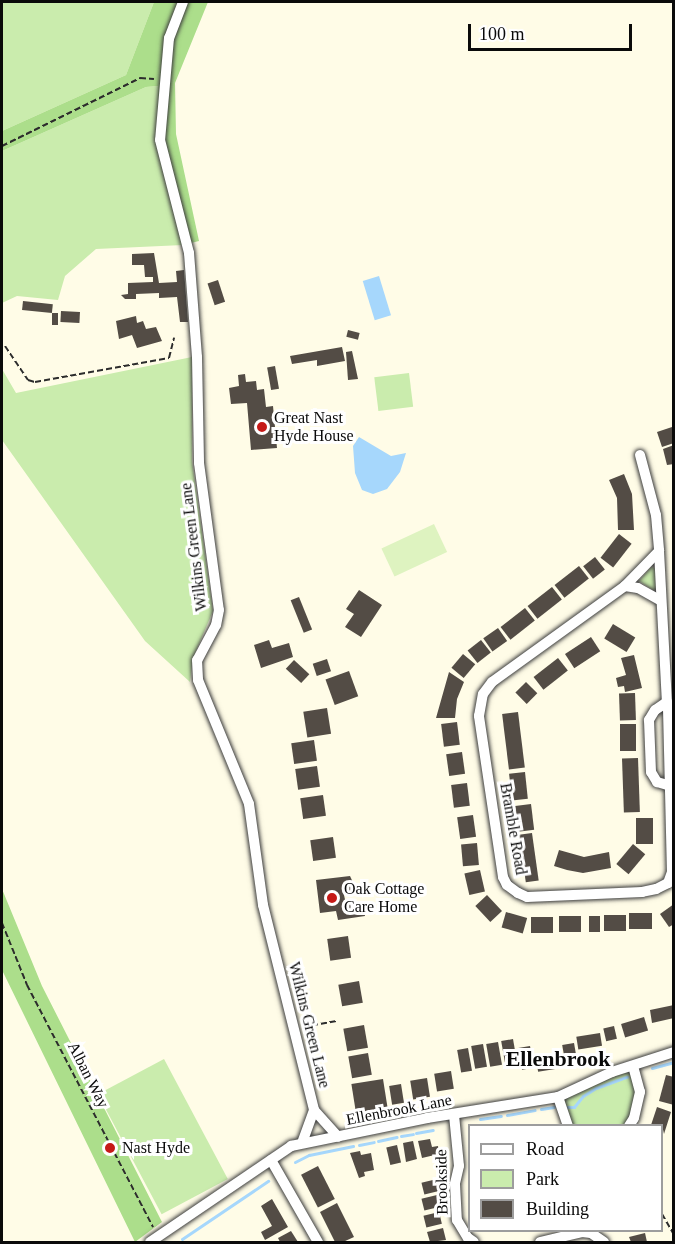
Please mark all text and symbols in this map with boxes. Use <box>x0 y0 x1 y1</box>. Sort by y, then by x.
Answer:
scale bar <box>471 12 634 50</box>
text: 100 m <box>479 24 525 44</box>
place label: Great Nast Hyde House <box>274 408 354 446</box>
marker: Great Nast Hyde House <box>255 420 269 434</box>
street label: Wilkins Green Lane <box>177 482 211 612</box>
street label: Bramble Road <box>495 782 531 876</box>
place label: Oak Cottage Care Home <box>344 879 424 917</box>
marker: Oak Cottage Care Home <box>325 891 339 905</box>
street label: Wilkins Green Lane <box>284 960 334 1090</box>
street label: Alban Way <box>63 1039 113 1111</box>
district label: Ellenbrook <box>506 1046 610 1072</box>
street label: Ellenbrook Lane <box>345 1090 453 1130</box>
legend <box>468 1124 663 1232</box>
place label: Nast Hyde <box>122 1138 190 1158</box>
text: Road <box>526 1139 564 1159</box>
marker: Nast Hyde <box>103 1141 117 1155</box>
street label: Brookside <box>432 1149 452 1215</box>
text: Park <box>526 1169 559 1189</box>
text: Building <box>526 1199 589 1219</box>

